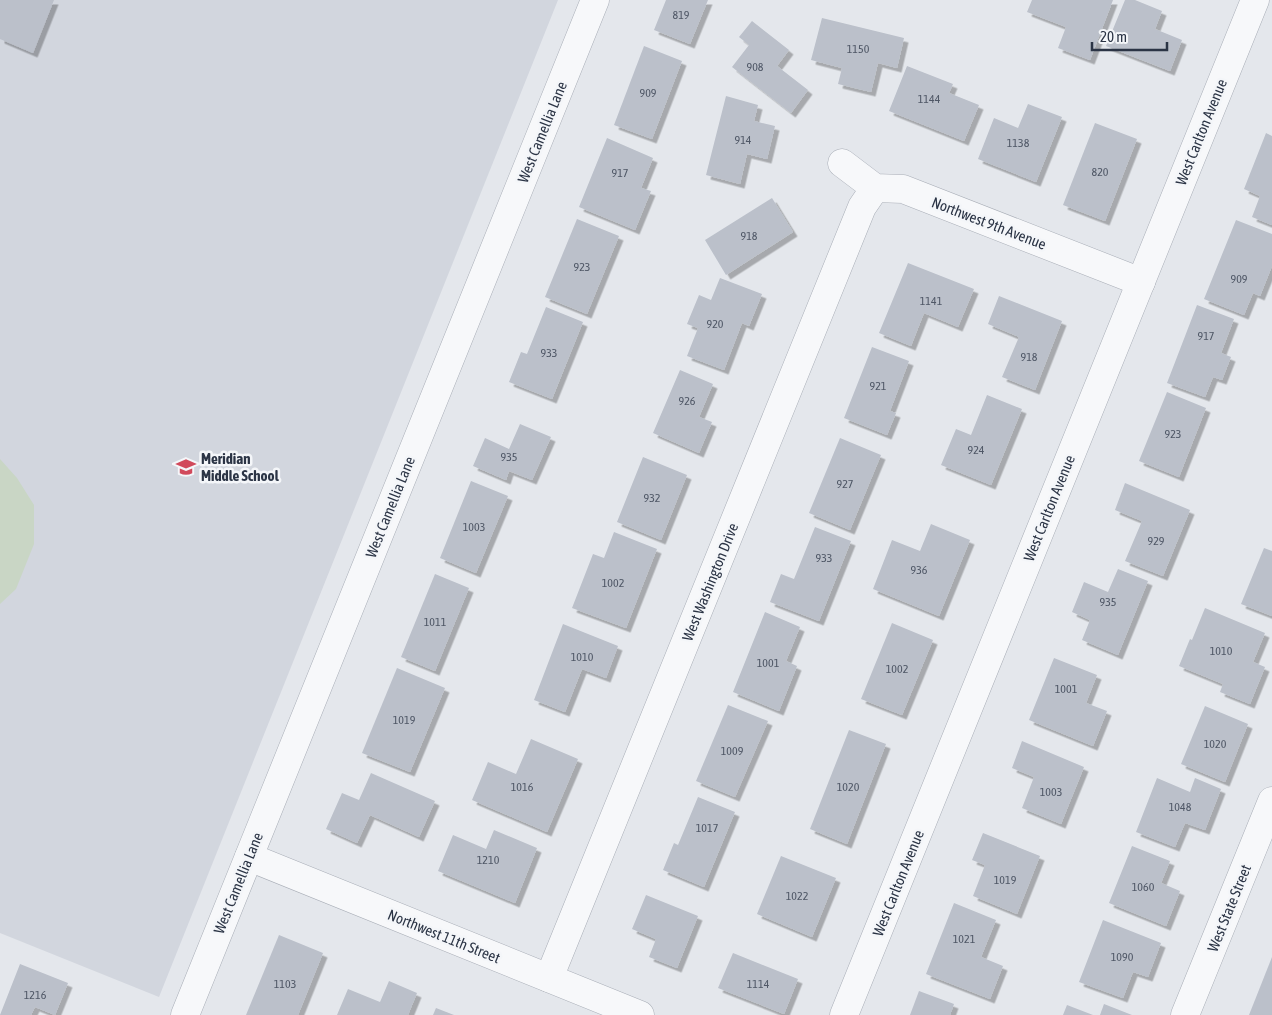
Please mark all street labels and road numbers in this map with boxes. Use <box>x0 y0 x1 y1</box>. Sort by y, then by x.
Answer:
street label: West Carlton Avenue <box>1172 76 1230 188</box>
street label: West Camellia Lane <box>514 79 570 185</box>
street label: Northwest 9th Avenue <box>929 193 1049 253</box>
street label: West Carlton Avenue <box>1020 452 1078 564</box>
street label: West Camellia Lane <box>362 454 418 560</box>
street label: West Washington Drive <box>679 520 741 643</box>
street label: West Carlton Avenue <box>869 827 927 939</box>
street label: West Camellia Lane <box>210 830 266 936</box>
street label: West State Street <box>1204 862 1254 954</box>
street label: Northwest 11th Street <box>385 906 503 966</box>

